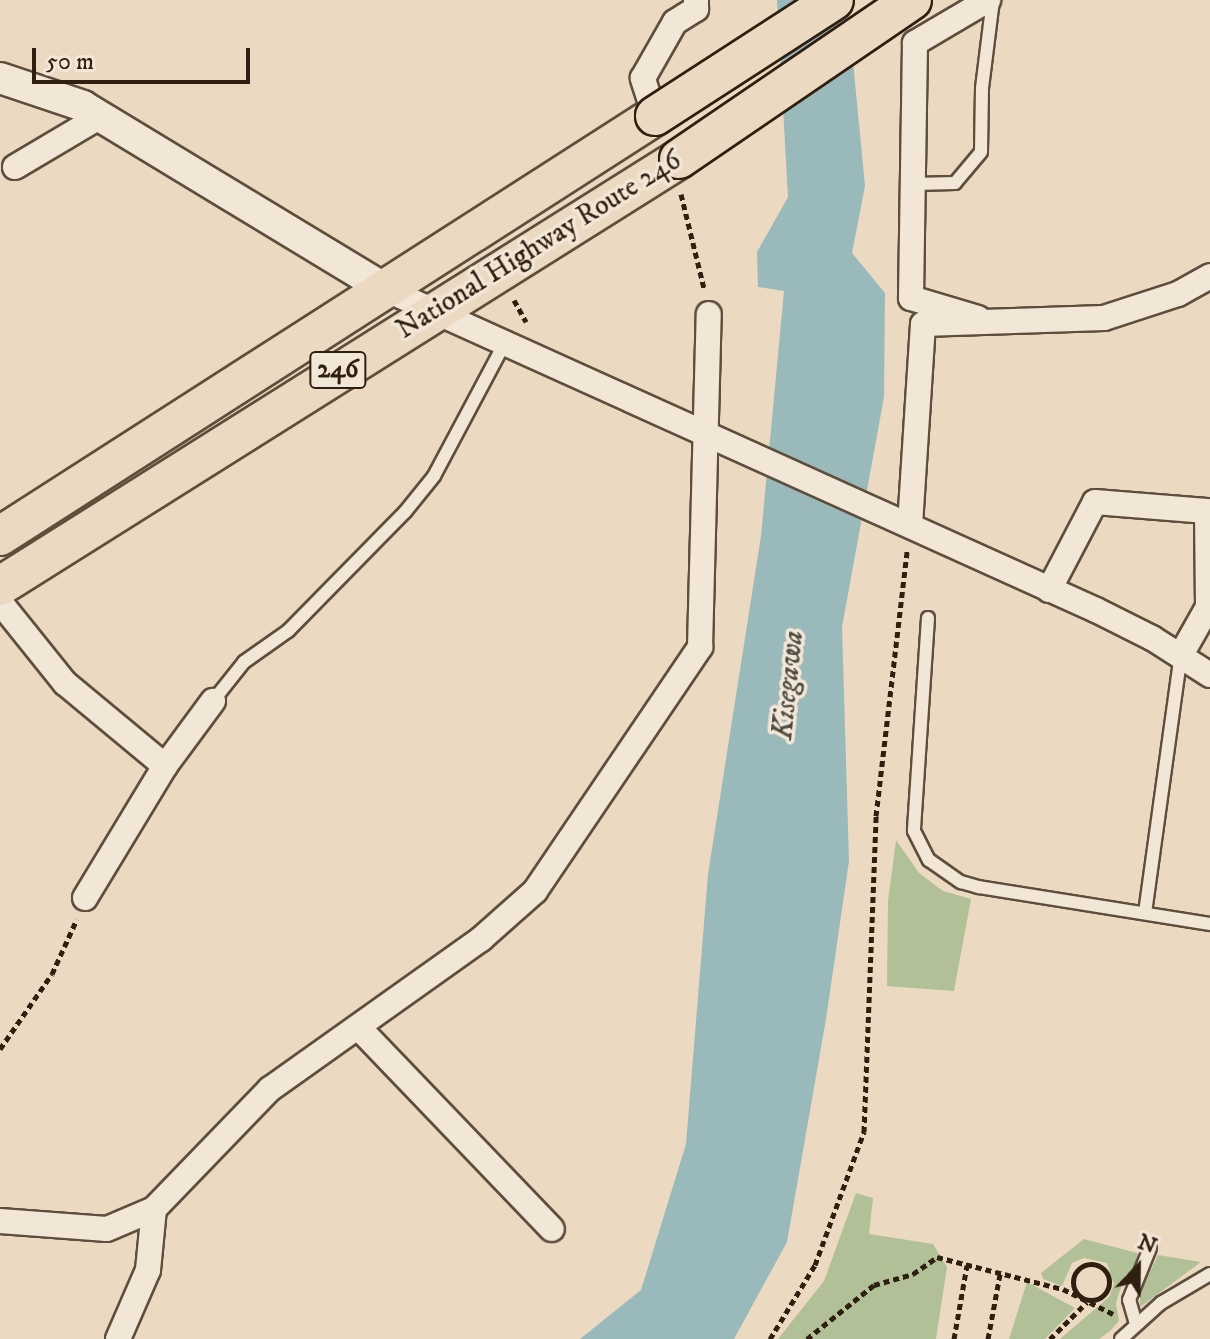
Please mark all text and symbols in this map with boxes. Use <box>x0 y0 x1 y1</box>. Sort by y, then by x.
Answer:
scale bar <box>36 32 254 82</box>
text: 50 m <box>46 47 94 77</box>
street label: National Highway Route 246 <box>390 143 688 347</box>
road number: 246 <box>308 348 368 392</box>
water label: Kisegawa <box>765 629 813 741</box>
north arrow <box>1098 1227 1178 1307</box>
text: N <box>1134 1228 1161 1260</box>

